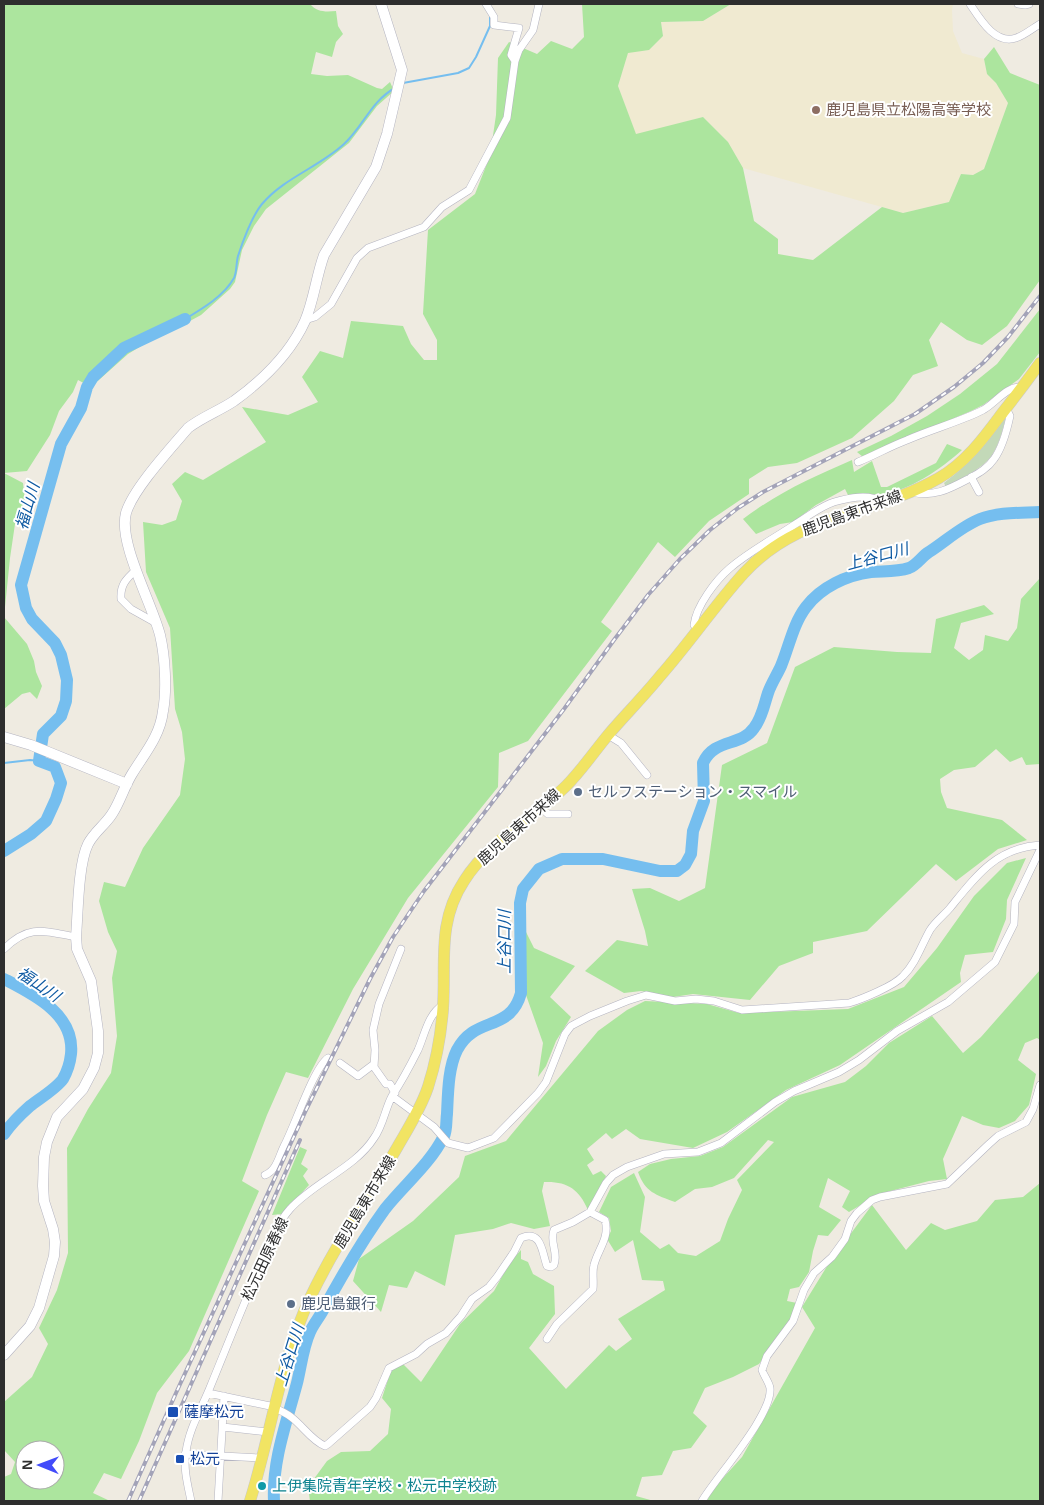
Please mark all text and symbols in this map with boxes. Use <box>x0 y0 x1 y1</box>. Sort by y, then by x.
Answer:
place label: 鹿児島県立松陽高等学校 <box>826 101 991 118</box>
marker: 鹿児島県立松陽高等学校 <box>810 104 822 116</box>
water label: 福山川 <box>13 479 43 532</box>
street label: 鹿児島東市来線 <box>800 487 904 538</box>
water label: 上谷口川 <box>844 539 912 573</box>
place label: セルフステーション・スマイル <box>588 783 797 800</box>
street label: 鹿児島東市来線 <box>474 785 563 868</box>
marker: セルフステーション・スマイル <box>572 786 584 798</box>
water label: 上谷口川 <box>496 908 513 974</box>
water label: 福山川 <box>14 964 65 1006</box>
street label: 鹿児島東市来線 <box>330 1152 399 1251</box>
street label: 松元田原春線 <box>238 1214 291 1303</box>
place label: 鹿児島銀行 <box>301 1295 376 1312</box>
marker: 鹿児島銀行 <box>285 1298 297 1310</box>
water label: 上谷口川 <box>272 1320 308 1388</box>
place label: 薩摩松元 <box>184 1403 244 1420</box>
marker: 薩摩松元 <box>166 1405 180 1419</box>
north arrow <box>15 1440 65 1490</box>
place label: 松元 <box>190 1450 220 1467</box>
marker: 松元 <box>174 1453 186 1465</box>
text: N <box>19 1460 35 1470</box>
place label: 上伊集院青年学校・松元中学校跡 <box>272 1477 497 1494</box>
marker: 上伊集院青年学校・松元中学校跡 <box>256 1480 268 1492</box>

